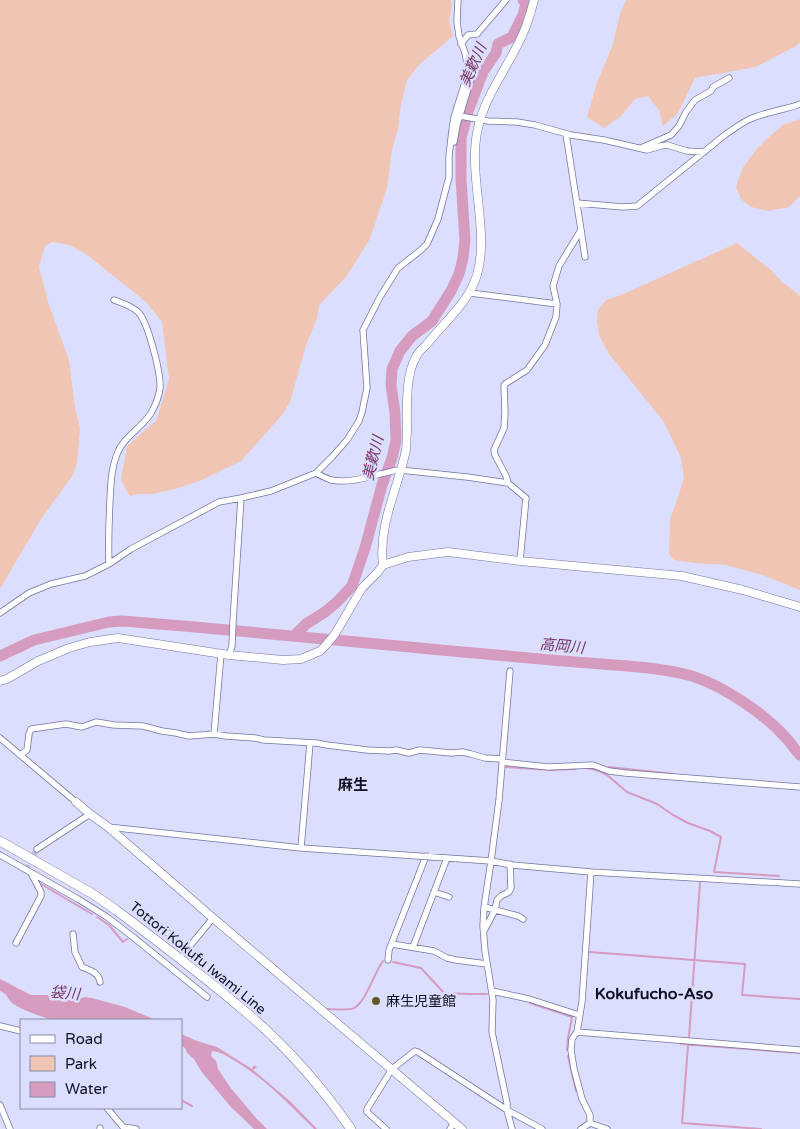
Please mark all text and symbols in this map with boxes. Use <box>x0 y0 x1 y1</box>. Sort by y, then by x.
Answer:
water label: 美歎川 <box>456 39 491 89</box>
water label: 美歎川 <box>359 432 388 482</box>
water label: 高岡川 <box>539 635 587 657</box>
district label: 麻生 <box>338 776 368 794</box>
street label: Tottori Kokufu Iwami Line <box>127 898 269 1018</box>
water label: 袋川 <box>49 983 83 1003</box>
district label: Kokufucho-Aso <box>595 984 713 1004</box>
place label: 麻生児童館 <box>386 993 456 1010</box>
marker: 麻生児童館 <box>370 995 382 1007</box>
legend <box>20 1019 182 1109</box>
text: Road <box>65 1030 103 1048</box>
text: Park <box>65 1055 97 1073</box>
text: Water <box>65 1080 108 1098</box>

